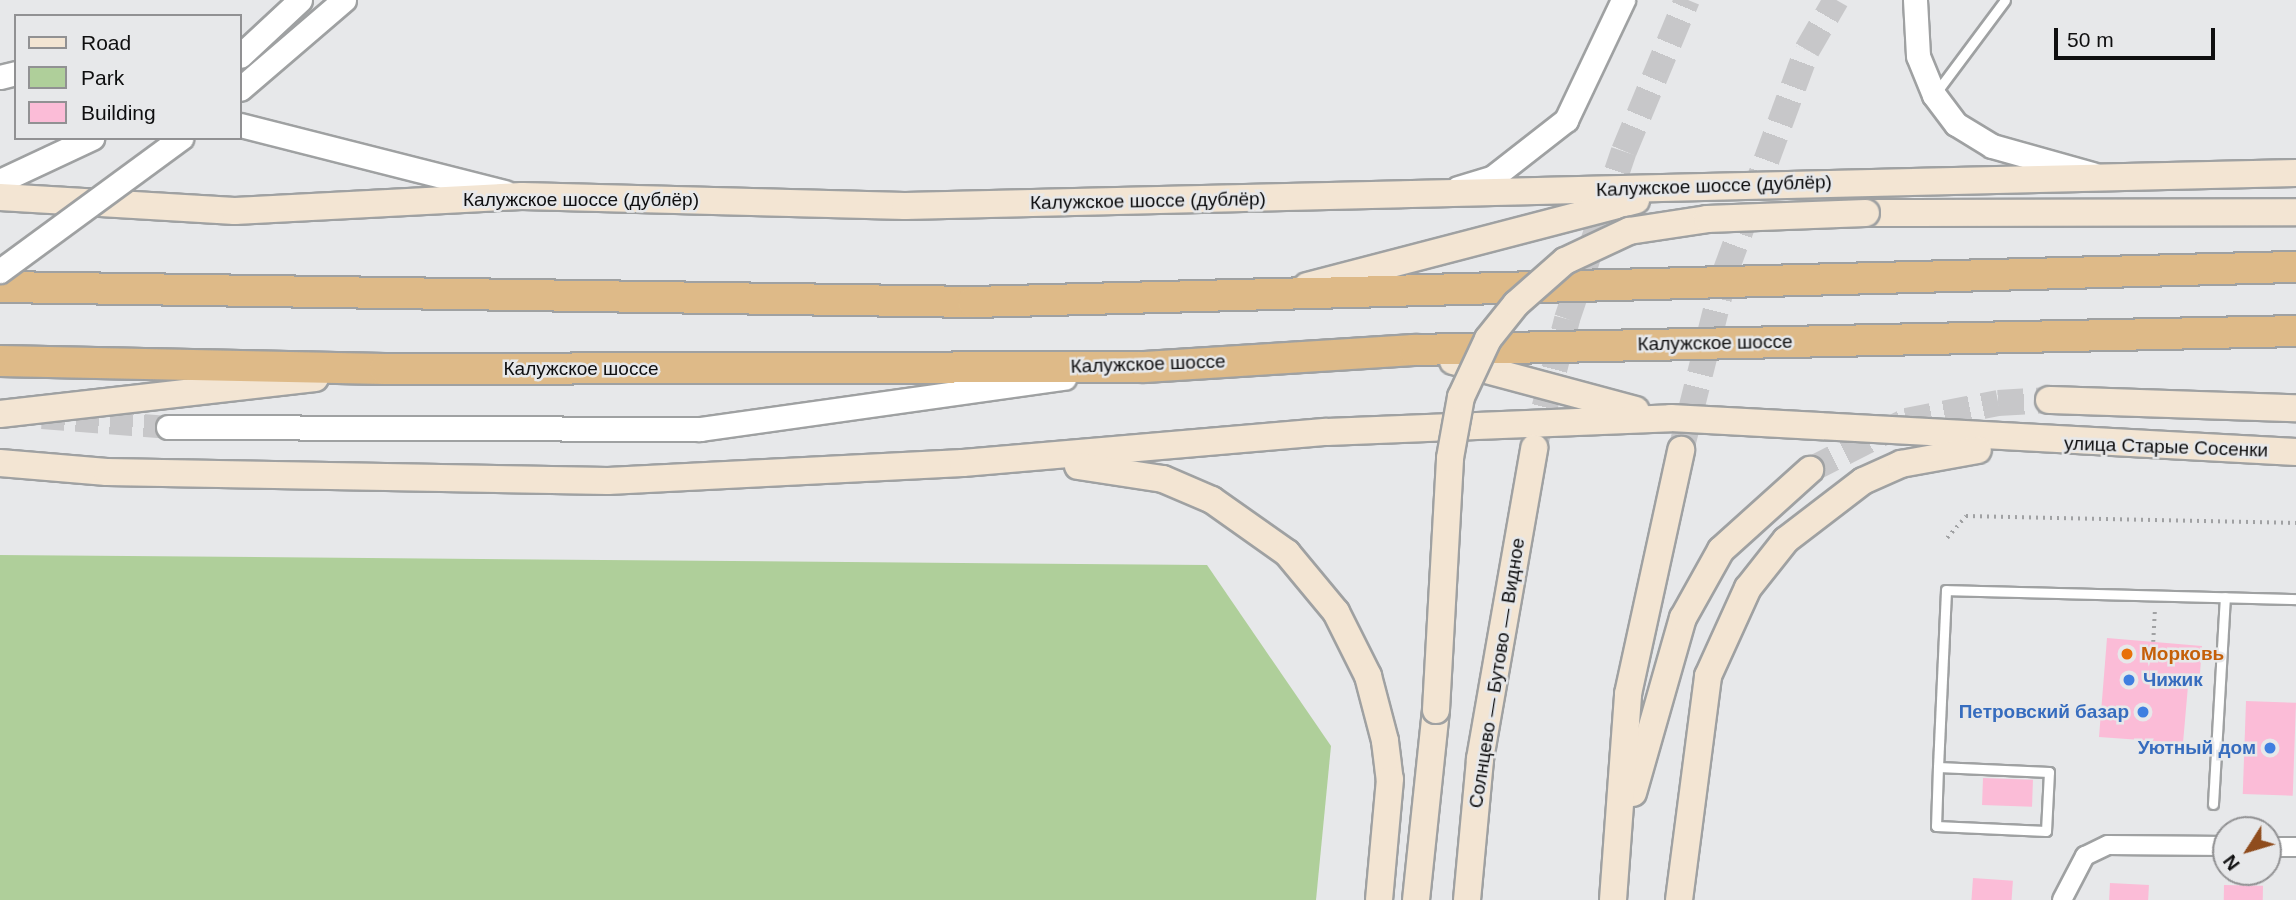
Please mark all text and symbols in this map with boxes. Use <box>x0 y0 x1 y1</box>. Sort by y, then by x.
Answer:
legend <box>14 14 242 140</box>
scale bar <box>2058 14 2219 58</box>
text: 50 m <box>2067 28 2114 51</box>
text: Road <box>81 31 131 54</box>
text: Park <box>81 66 124 89</box>
text: Building <box>81 101 156 124</box>
street label: Калужское шоссе (дублёр) <box>1596 170 1832 202</box>
street label: Калужское шоссе (дублёр) <box>1030 188 1266 214</box>
street label: Калужское шоссе (дублёр) <box>463 189 699 211</box>
street label: Калужское шоссе <box>1637 330 1793 356</box>
street label: Калужское шоссе <box>1070 350 1226 378</box>
street label: Калужское шоссе <box>504 358 658 380</box>
street label: улица Старые Сосенки <box>2064 432 2268 462</box>
street label: Солнцево — Бутово — Видное <box>1464 536 1530 810</box>
place label: Морковь <box>2141 643 2224 665</box>
marker: Морковь <box>2119 646 2135 662</box>
place label: Чижик <box>2143 669 2203 691</box>
marker: Чижик <box>2121 672 2137 688</box>
place label: Петровский базар <box>1959 701 2129 723</box>
marker: Петровский базар <box>2135 704 2151 720</box>
place label: Уютный дом <box>2138 737 2256 759</box>
marker: Уютный дом <box>2262 740 2278 756</box>
north arrow <box>2212 816 2282 886</box>
text: N <box>2219 851 2244 875</box>

